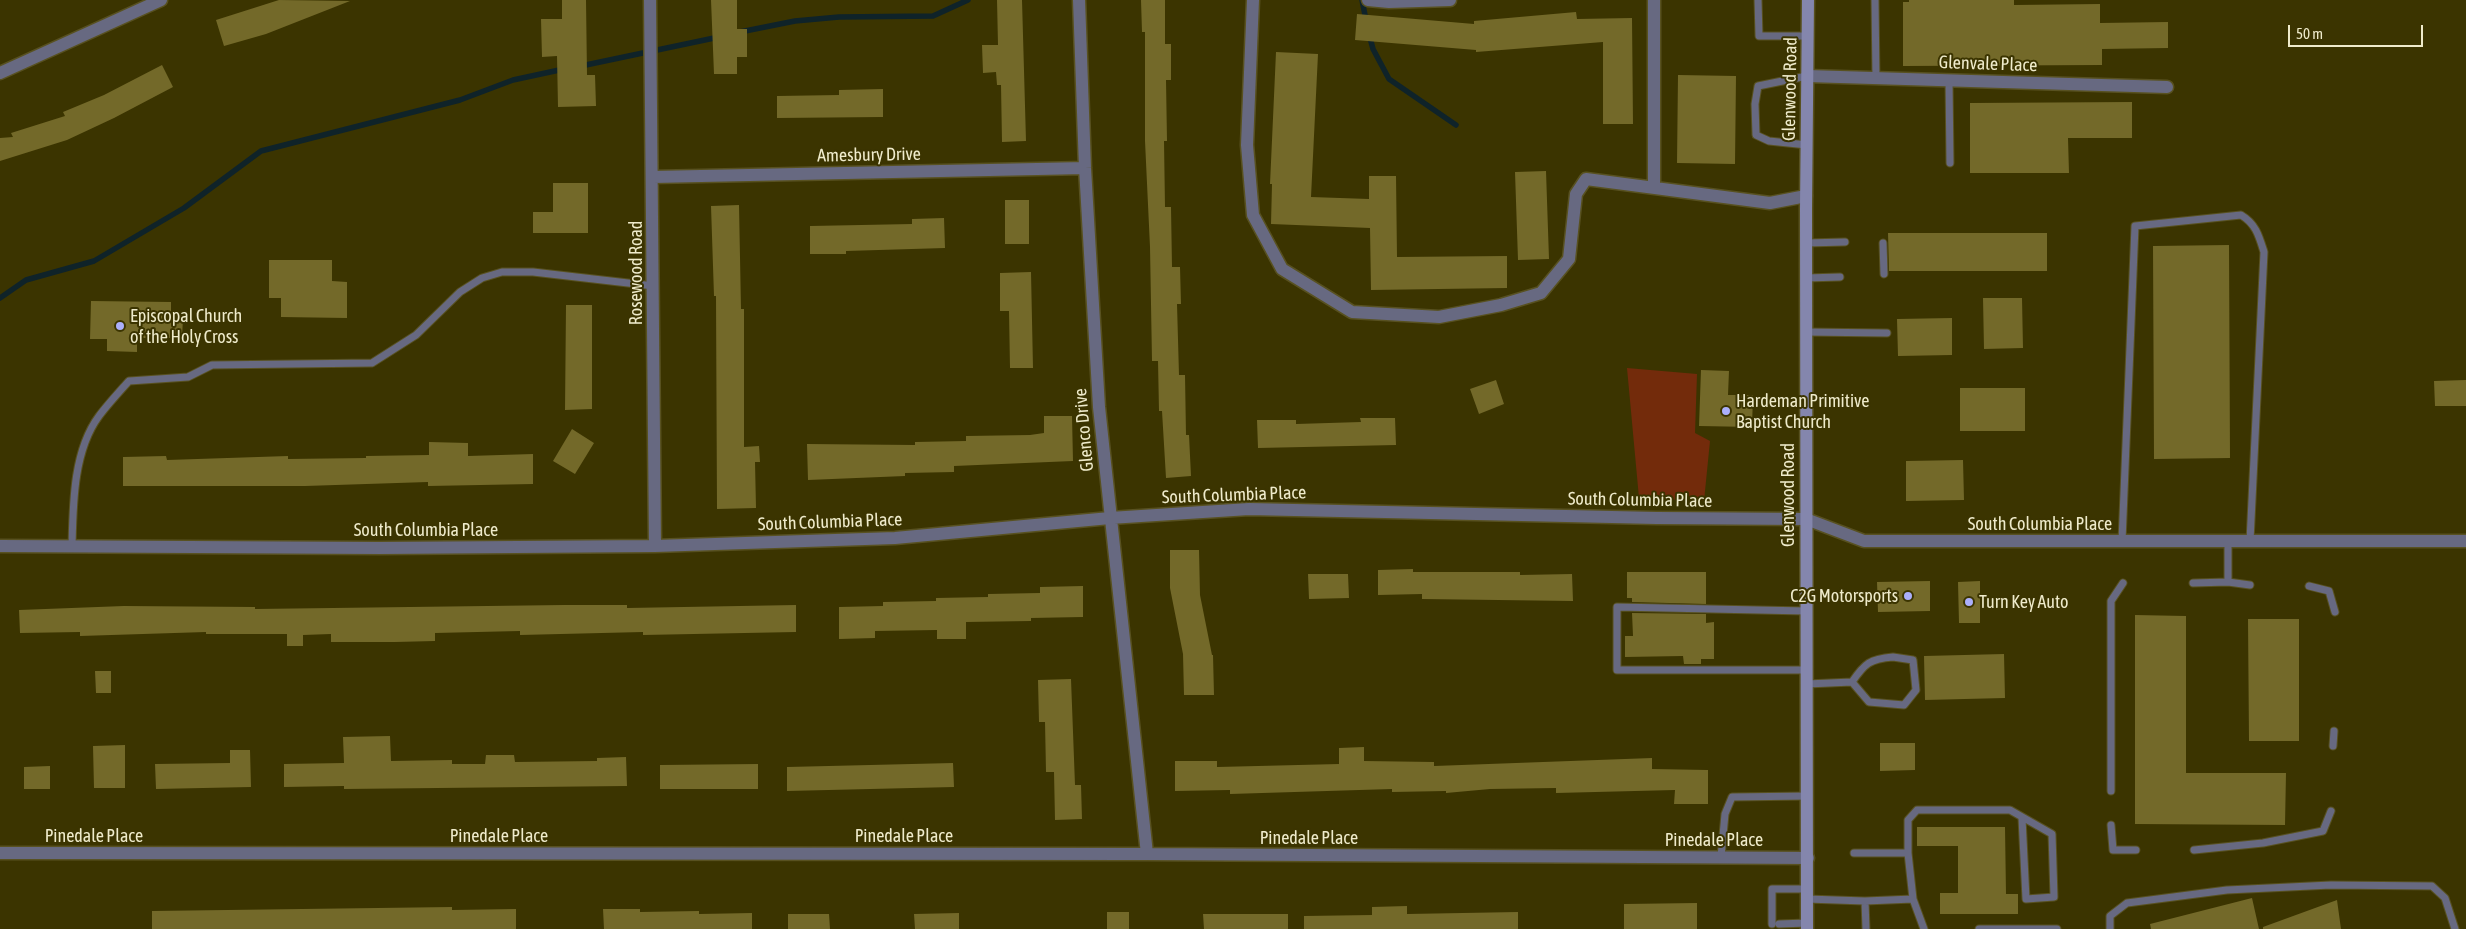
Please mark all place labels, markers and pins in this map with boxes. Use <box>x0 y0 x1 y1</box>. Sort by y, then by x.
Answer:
place label: Episcopal Church of the Holy Cross <box>130 305 242 348</box>
marker: Episcopal Church of the Holy Cross <box>114 320 126 332</box>
place label: Hardeman Primitive Baptist Church <box>1736 390 1869 432</box>
marker: Hardeman Primitive Baptist Church <box>1720 405 1732 417</box>
place label: C2G Motorsports <box>1790 585 1898 607</box>
marker: C2G Motorsports <box>1902 590 1914 602</box>
place label: Turn Key Auto <box>1979 591 2069 613</box>
marker: Turn Key Auto <box>1963 596 1975 608</box>

